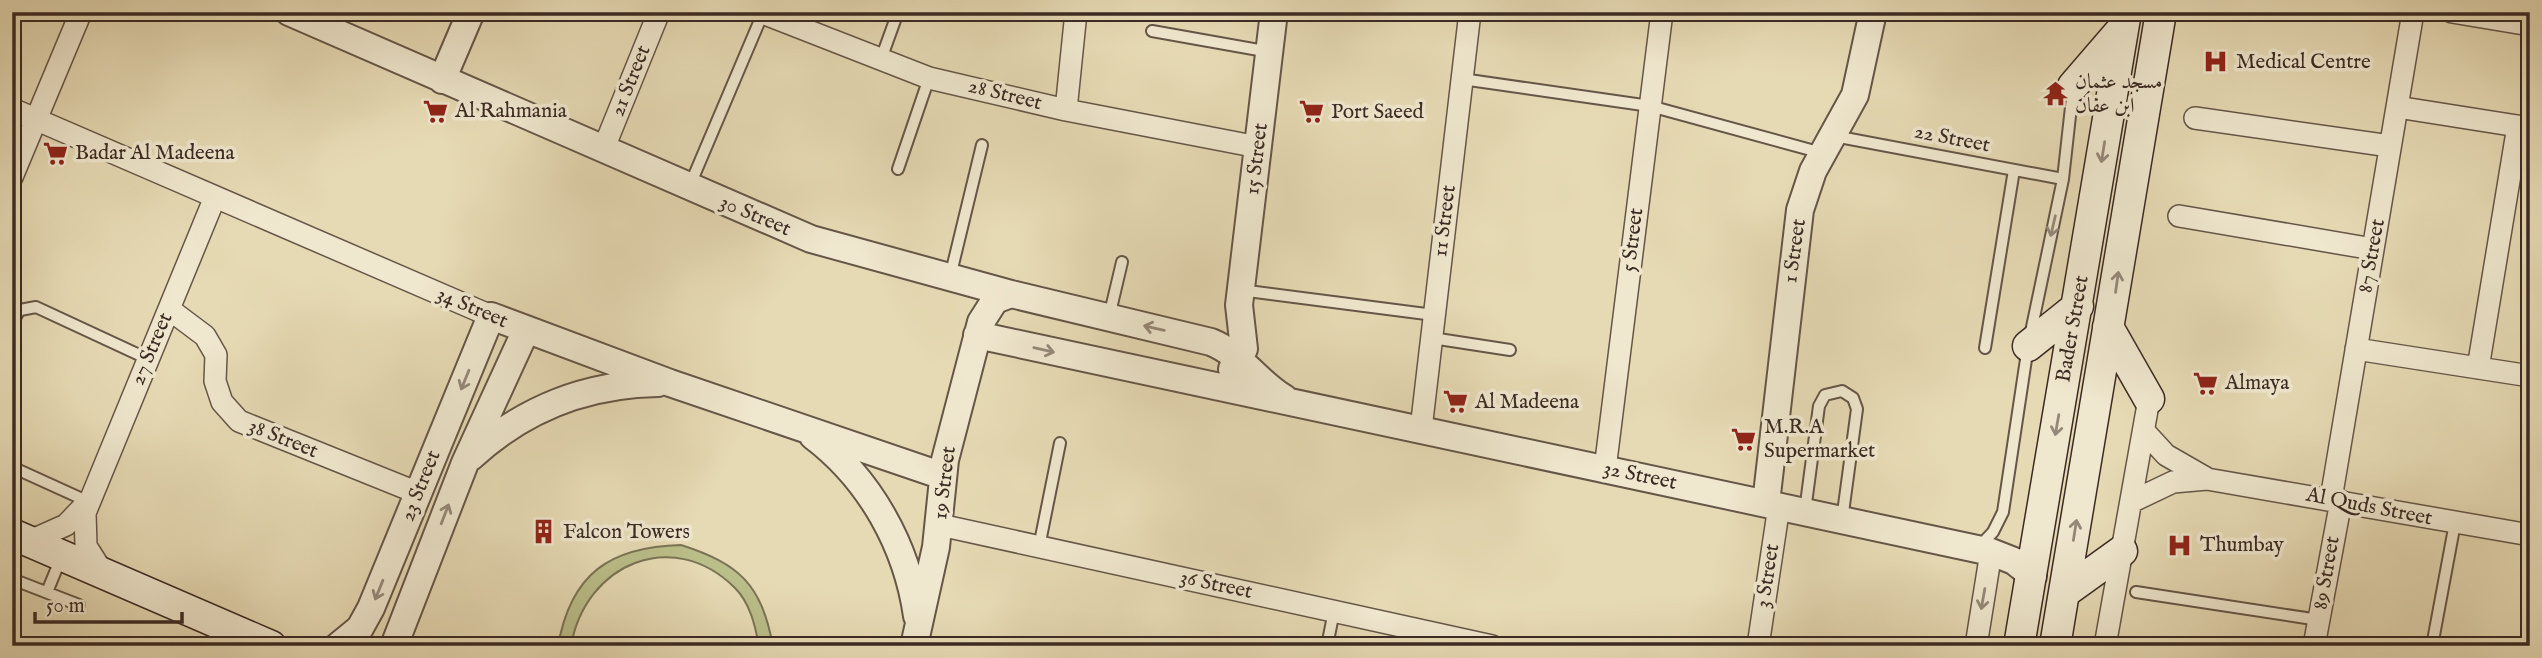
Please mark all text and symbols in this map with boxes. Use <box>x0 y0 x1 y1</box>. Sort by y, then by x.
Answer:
street label: 21 Street <box>605 41 657 121</box>
hospital icon: Medical Centre <box>2202 48 2230 76</box>
place label: Medical Centre <box>2236 49 2371 76</box>
place label: مسجد عثمان ابن عفان <box>2075 69 2162 120</box>
street label: 28 Street <box>965 73 1045 117</box>
temple icon: مسجد عثمان ابن عفان <box>2041 80 2069 108</box>
supermarket icon: Al Rahmania <box>421 97 449 125</box>
place label: Al Rahmania <box>454 98 568 125</box>
supermarket icon: Port Saeed <box>1297 98 1325 126</box>
place label: Port Saeed <box>1331 99 1425 126</box>
street label: 22 Street <box>1912 118 1992 160</box>
street label: 15 Street <box>1239 122 1275 196</box>
supermarket icon: Badar Al Madeena <box>41 139 69 167</box>
place label: Badar Al Madeena <box>75 140 236 167</box>
one-way arrow <box>2096 140 2109 163</box>
street label: 11 Street <box>1427 183 1463 259</box>
street label: 30 Street <box>715 189 795 243</box>
street label: 5 Street <box>1616 206 1650 274</box>
one-way arrow <box>2046 214 2060 237</box>
street label: 1 Street <box>1777 217 1813 285</box>
street label: 87 Street <box>2352 217 2392 295</box>
one-way arrow <box>2111 271 2124 294</box>
street label: Bader Street <box>2050 273 2096 385</box>
street label: 34 Street <box>432 281 512 335</box>
street label: 27 Street <box>125 309 179 389</box>
one-way arrow <box>1143 321 1166 334</box>
one-way arrow <box>1032 344 1055 358</box>
one-way arrow <box>458 368 471 390</box>
supermarket icon: Almaya <box>2191 369 2219 397</box>
place label: Almaya <box>2224 370 2290 397</box>
supermarket icon: Al Madeena <box>1441 388 1469 416</box>
place label: Al Madeena <box>1474 389 1580 416</box>
street label: 38 Street <box>244 413 322 465</box>
one-way arrow <box>2050 413 2063 436</box>
place label: M.R.A Supermarket <box>1764 414 1875 465</box>
supermarket icon: M.R.A Supermarket <box>1730 425 1758 453</box>
street label: 19 Street <box>927 445 963 521</box>
street label: 23 Street <box>395 446 447 526</box>
street label: 32 Street <box>1601 455 1679 497</box>
street label: Al Quds Street <box>2303 481 2434 532</box>
one-way arrow <box>440 503 453 525</box>
building icon: Falcon Towers <box>529 518 557 546</box>
place label: Falcon Towers <box>563 519 690 546</box>
one-way arrow <box>2069 519 2082 542</box>
hospital icon: Thumbay <box>2166 531 2194 559</box>
place label: Thumbay <box>2200 532 2285 559</box>
street label: 89 Street <box>2307 534 2347 612</box>
street label: 3 Street <box>1750 542 1786 610</box>
street label: 36 Street <box>1177 564 1255 606</box>
one-way arrow <box>371 579 384 600</box>
scale bar <box>35 581 182 625</box>
one-way arrow <box>1976 587 1990 610</box>
text: 50 m <box>46 593 85 620</box>

